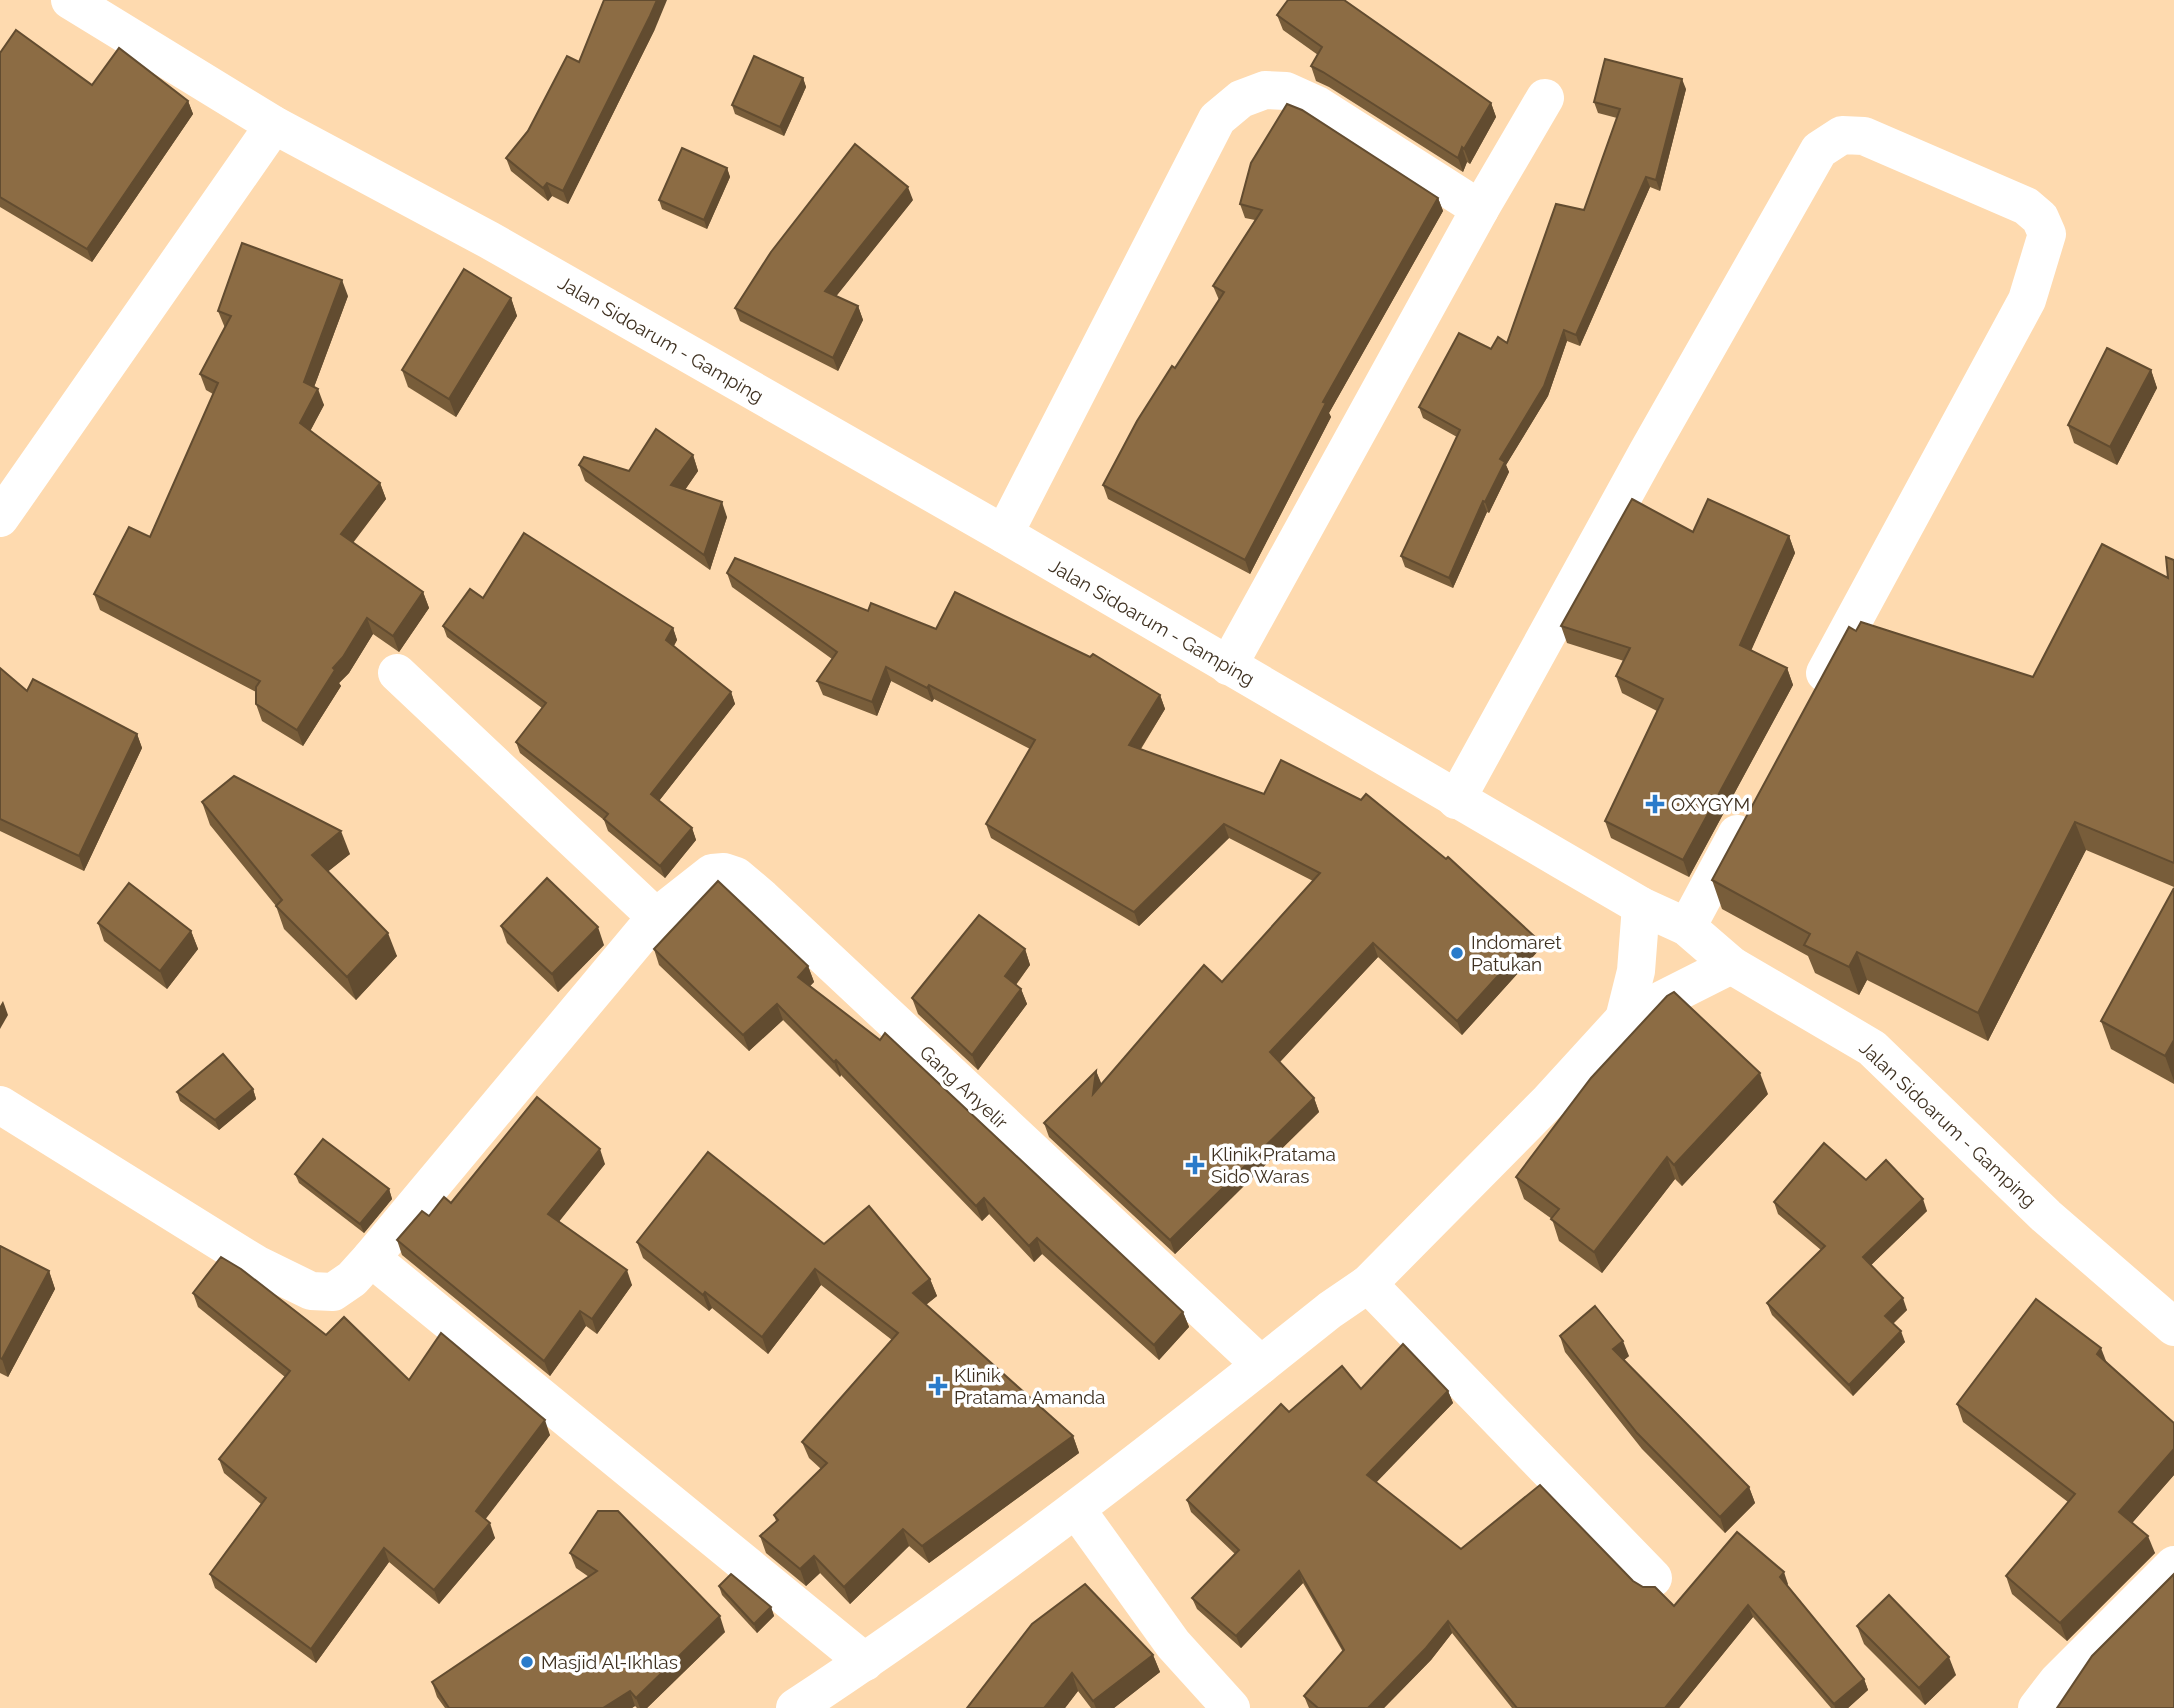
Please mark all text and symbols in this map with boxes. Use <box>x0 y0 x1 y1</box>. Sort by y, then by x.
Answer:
street label: Jalan Sidoarum - Gamping <box>555 271 767 407</box>
street label: Jalan Sidoarum - Gamping <box>1046 554 1258 690</box>
place label: OXYGYM <box>1671 793 1750 815</box>
marker: OXYGYM <box>1645 794 1665 814</box>
place label: Indomaret Patukan <box>1471 931 1562 975</box>
marker: Indomaret Patukan <box>1449 945 1465 961</box>
street label: Jalan Sidoarum - Gamping <box>1855 1036 2041 1212</box>
street label: Gang Anyelir <box>916 1041 1013 1133</box>
place label: Klinik Pratama Sido Waras <box>1211 1143 1336 1187</box>
marker: Klinik Pratama Sido Waras <box>1185 1155 1205 1175</box>
place label: Klinik Pratama Amanda <box>954 1364 1105 1408</box>
marker: Klinik Pratama Amanda <box>928 1376 948 1396</box>
place label: Masjid Al-Ikhlas <box>541 1651 678 1673</box>
marker: Masjid Al-Ikhlas <box>519 1654 535 1670</box>

